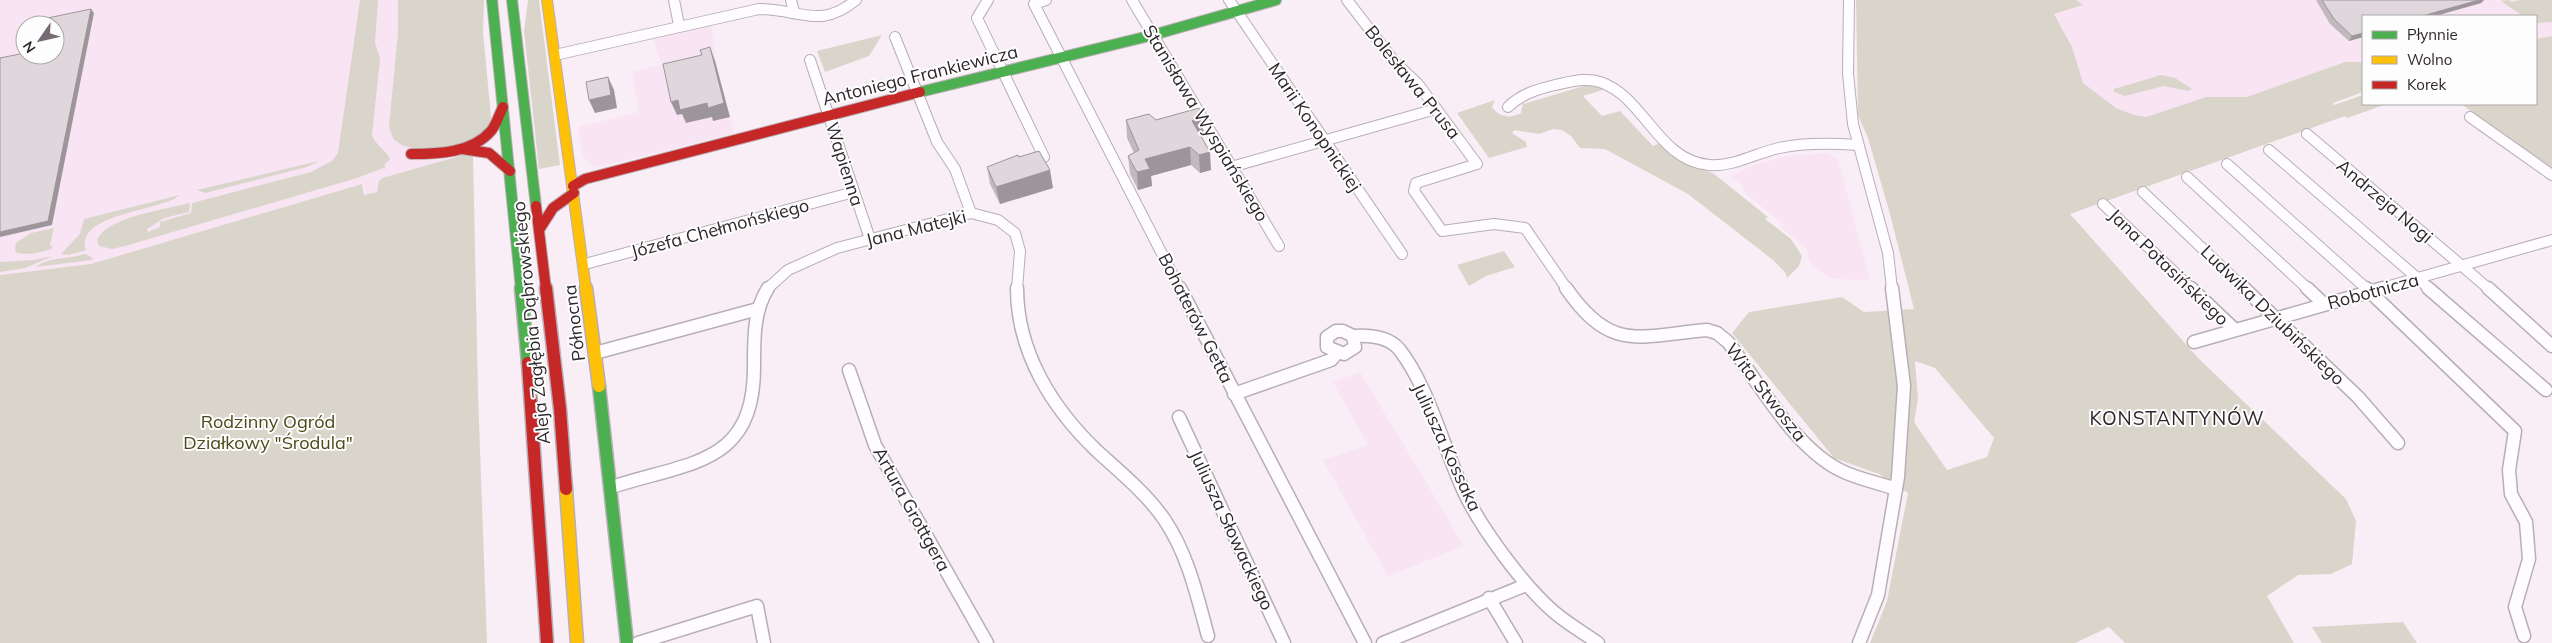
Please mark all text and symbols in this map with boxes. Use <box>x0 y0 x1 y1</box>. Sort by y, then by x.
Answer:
north arrow <box>15 15 65 65</box>
legend <box>2362 15 2537 105</box>
street label: Stanisława Wyspiańskiego <box>1138 20 1274 226</box>
street label: Bolesława Prusa <box>1360 20 1466 144</box>
text: Płynnie <box>2407 25 2458 44</box>
text: N <box>19 38 40 57</box>
street label: Antoniego Frankiewicza <box>820 40 1020 110</box>
text: Wolno <box>2407 50 2452 69</box>
street label: Marii Konopnickiej <box>1263 58 1367 196</box>
text: Korek <box>2407 75 2446 94</box>
street label: Wapienna <box>821 119 869 209</box>
street label: Andrzeja Nogi <box>2332 154 2438 248</box>
street label: Józefa Chełmońskiego <box>628 193 812 263</box>
street label: Aleja Zagłębia Dąbrowskiego <box>507 200 555 446</box>
street label: Jana Matejki <box>863 204 969 252</box>
street label: Jana Potasińskiego <box>2104 204 2234 330</box>
street label: Ludwika Dziubińskiego <box>2196 240 2350 390</box>
street label: Bohaterów Getta <box>1153 249 1239 387</box>
street label: Robotnicza <box>2325 268 2421 314</box>
street label: Północna <box>558 283 590 363</box>
street label: Wita Stwosza <box>1720 338 1812 446</box>
street label: Juliusza Kossaka <box>1407 379 1487 515</box>
district label: KONSTANTYNÓW <box>2089 406 2265 430</box>
park label: Rodzinny Ogród Działkowy "Środula" <box>183 410 353 454</box>
street label: Artura Grottgera <box>868 443 956 575</box>
street label: Juliusza Słowackiego <box>1185 446 1279 614</box>

